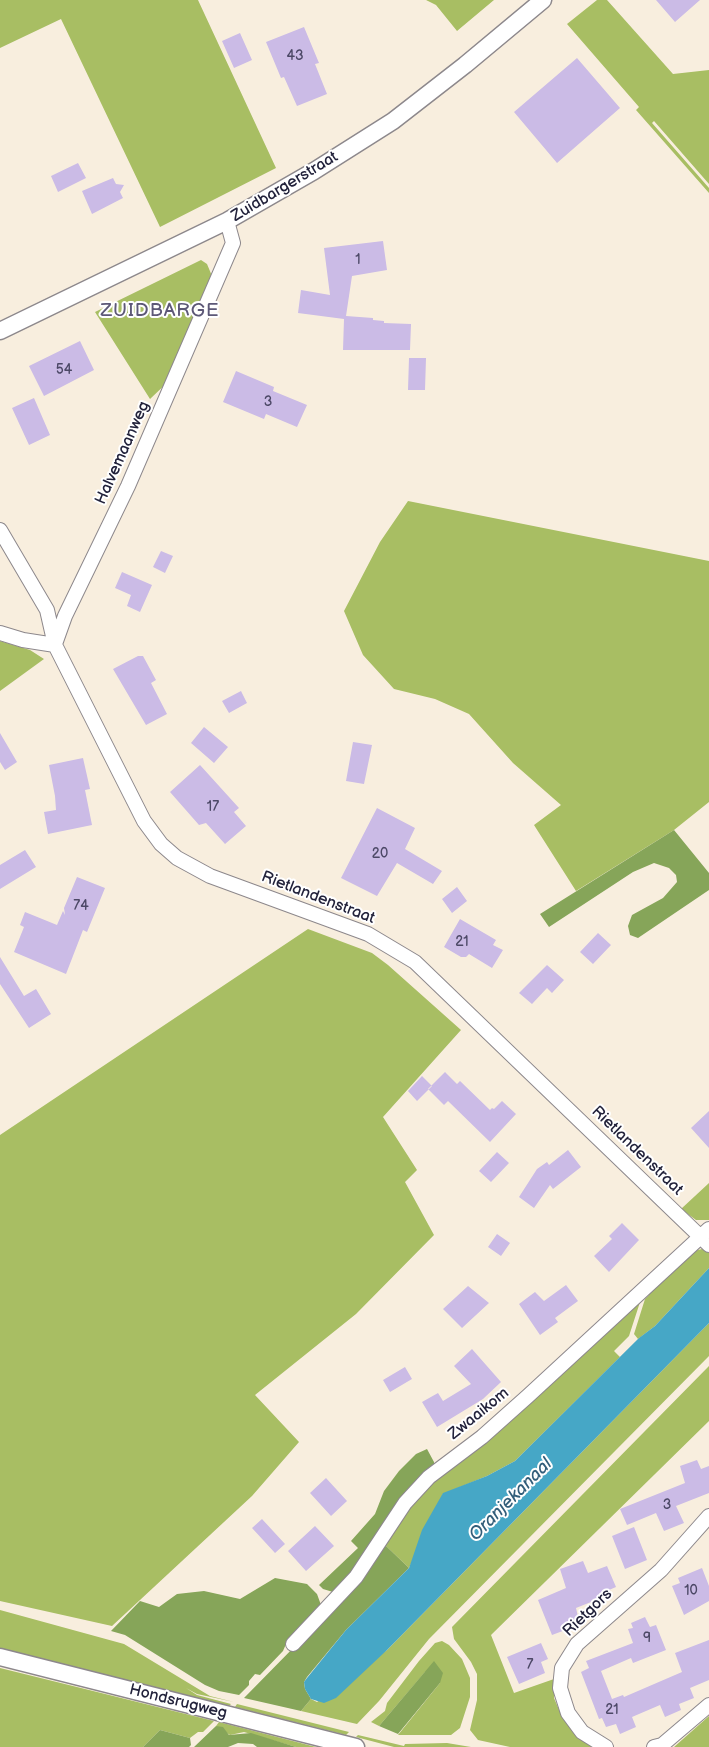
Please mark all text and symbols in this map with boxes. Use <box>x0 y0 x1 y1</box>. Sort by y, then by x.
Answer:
house number: 43 <box>286 48 304 64</box>
street label: Zuidbargerstraat <box>228 148 342 226</box>
house number: 1 <box>355 252 361 268</box>
district label: ZUIDBARGE <box>99 300 221 322</box>
house number: 54 <box>56 362 72 378</box>
house number: 3 <box>264 394 272 410</box>
street label: Halvemaanweg <box>92 398 154 508</box>
house number: 17 <box>207 799 219 815</box>
house number: 20 <box>372 846 388 862</box>
street label: Rietlandenstraat <box>259 868 377 928</box>
house number: 74 <box>73 898 89 914</box>
house number: 21 <box>455 934 469 950</box>
street label: Rietlandenstraat <box>587 1102 687 1200</box>
street label: Zwaaikom <box>445 1384 513 1444</box>
water label: Oranjekanaal <box>465 1454 557 1546</box>
house number: 3 <box>663 1497 671 1513</box>
house number: 10 <box>684 1583 698 1599</box>
street label: Rietgors <box>559 1585 617 1641</box>
house number: 9 <box>643 1630 651 1646</box>
house number: 7 <box>527 1657 533 1673</box>
street label: Hondsrugweg <box>127 1681 229 1723</box>
house number: 21 <box>605 1702 619 1718</box>

